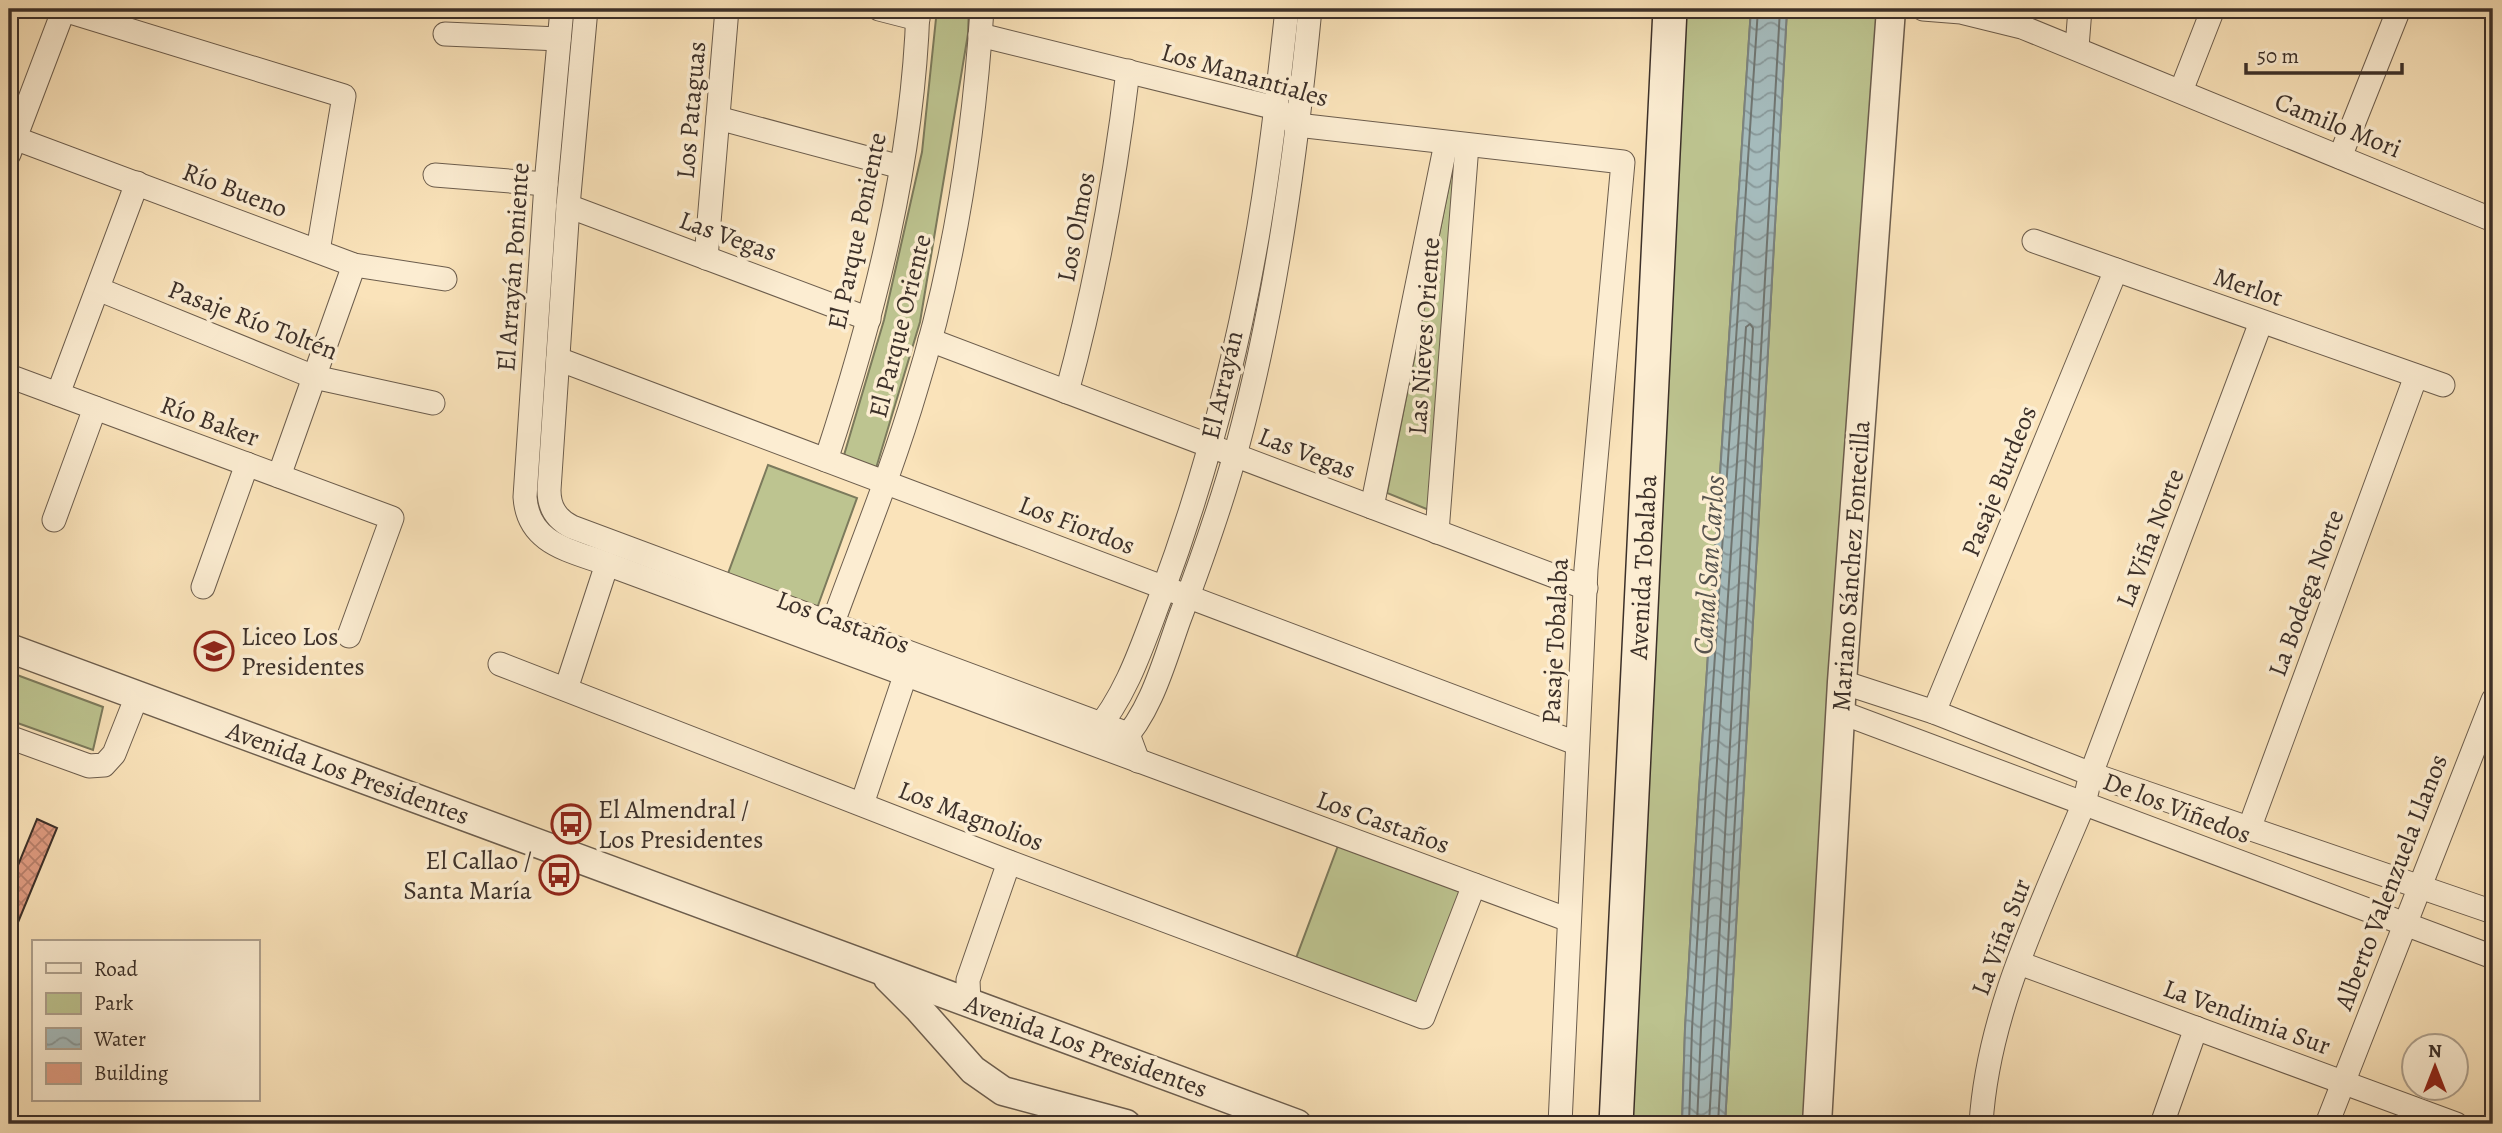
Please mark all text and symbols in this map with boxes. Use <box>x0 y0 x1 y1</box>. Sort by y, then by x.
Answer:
scale bar <box>2246 32 2402 76</box>
street label: Los Manantiales <box>1157 34 1333 116</box>
street label: Los Pataguas <box>668 40 714 180</box>
text: 50 m <box>2257 42 2299 70</box>
street label: Camilo Mori <box>2270 84 2406 166</box>
street label: El Parque Poniente <box>819 129 895 333</box>
street label: Río Bueno <box>178 154 292 226</box>
street label: El Arrayán Poniente <box>488 161 538 373</box>
street label: Los Olmos <box>1048 169 1104 285</box>
street label: Las Vegas <box>674 202 782 270</box>
street label: El Parque Oriente <box>860 230 940 422</box>
street label: Las Nieves Oriente <box>1400 236 1448 436</box>
street label: Merlot <box>2209 259 2288 315</box>
street label: Pasaje Río Toltén <box>163 272 343 368</box>
street label: El Arrayán <box>1193 327 1251 443</box>
street label: Río Baker <box>156 387 264 455</box>
street label: Pasaje Burdeos <box>1953 400 2045 562</box>
street label: Las Vegas <box>1253 418 1361 488</box>
street label: Mariano Sánchez Fontecilla <box>1823 419 1879 713</box>
street label: La Viña Norte <box>2108 464 2192 612</box>
street label: Avenida Tobalaba <box>1621 474 1665 661</box>
water label: Canal San Carlos <box>1684 474 1734 656</box>
street label: Los Fiordos <box>1014 487 1140 563</box>
street label: La Bodega Norte <box>2260 505 2352 681</box>
street label: Pasaje Tobalaba <box>1533 557 1577 725</box>
street label: Los Castaños <box>772 582 914 662</box>
place label: Liceo Los Presidentes <box>241 619 365 684</box>
school or university icon: Liceo Los Presidentes <box>193 630 235 672</box>
street label: Avenida Los Presidentes <box>221 712 474 833</box>
street label: Alberto Valenzuela Llanos <box>2326 749 2456 1016</box>
street label: De los Viñedos <box>2098 764 2256 852</box>
street label: Los Magnolios <box>893 772 1049 860</box>
street label: Los Castaños <box>1312 782 1454 862</box>
place label: El Almendral / Los Presidentes <box>598 792 763 857</box>
bus stop icon: El Almendral / Los Presidentes <box>550 803 592 845</box>
place label: El Callao / Santa María <box>403 843 532 908</box>
bus stop icon: El Callao / Santa María <box>538 854 580 896</box>
street label: La Viña Sur <box>1963 874 2039 1000</box>
legend <box>32 940 259 1102</box>
text: Road <box>94 955 138 983</box>
street label: La Vendimia Sur <box>2159 971 2336 1063</box>
street label: Avenida Los Presidentes <box>959 985 1212 1106</box>
text: Park <box>94 989 134 1017</box>
text: Water <box>93 1025 146 1053</box>
north arrow <box>2400 1032 2470 1102</box>
text: N <box>2428 1038 2442 1064</box>
text: Building <box>94 1059 169 1087</box>

